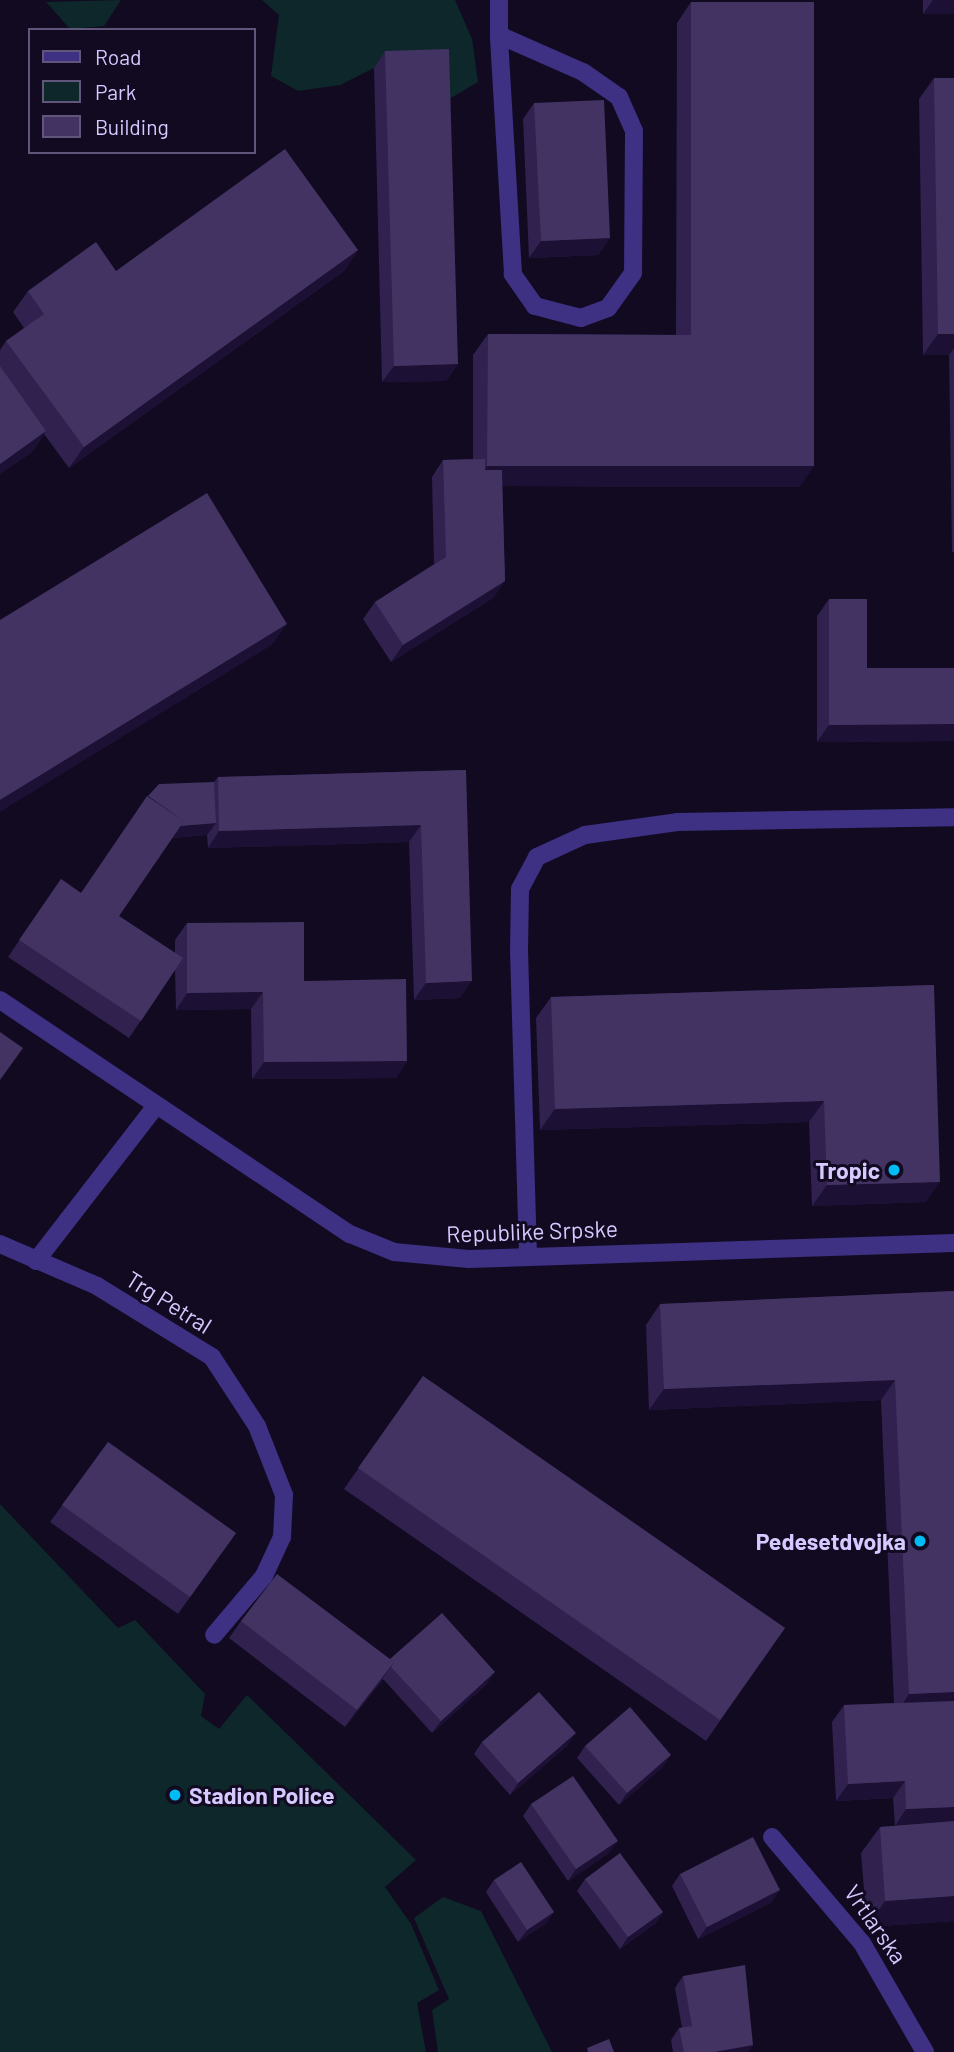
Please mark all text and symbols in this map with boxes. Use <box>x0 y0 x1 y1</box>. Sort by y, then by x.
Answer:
legend <box>28 28 256 154</box>
text: Road <box>95 44 141 69</box>
text: Park <box>95 79 136 104</box>
text: Building <box>95 114 169 139</box>
place label: Tropic <box>815 1156 880 1184</box>
marker: Tropic <box>886 1162 902 1178</box>
street label: Republike Srpske <box>446 1214 618 1248</box>
street label: Trg Petral <box>121 1265 217 1339</box>
place label: Pedesetdvojka <box>756 1527 906 1555</box>
marker: Pedesetdvojka <box>912 1533 928 1549</box>
place label: Stadion Police <box>189 1781 335 1809</box>
marker: Stadion Police <box>167 1787 183 1803</box>
street label: Vrtlarska <box>839 1879 913 1969</box>

